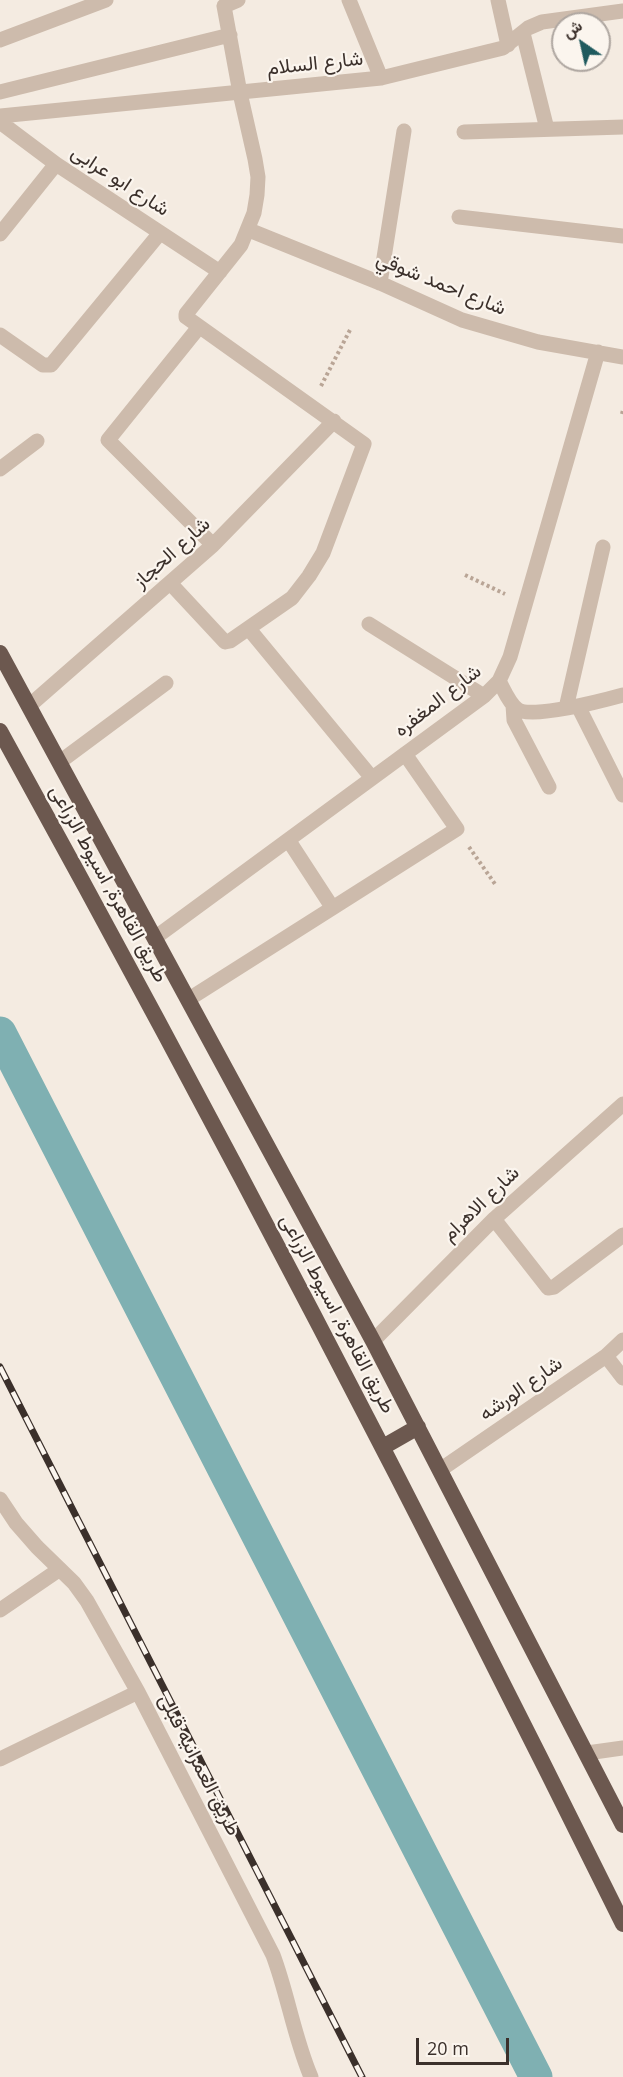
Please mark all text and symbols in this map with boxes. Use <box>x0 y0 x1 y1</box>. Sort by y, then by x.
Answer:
north arrow <box>551 12 611 72</box>
text: ش <box>558 14 586 43</box>
street label: شارع السلام <box>266 47 364 81</box>
street label: شارع ابو عرابى <box>66 140 174 222</box>
street label: شارع احمد شوقي <box>373 247 509 321</box>
street label: شارع الحجاز <box>129 512 215 594</box>
street label: شارع المغفره <box>390 659 486 743</box>
street label: طريق القاهرة, اسيوط الزراعى <box>44 781 172 987</box>
street label: شارع الاهرام <box>437 1161 525 1247</box>
street label: طريق القاهرة, اسيوط الزراعى <box>274 1210 400 1418</box>
street label: شارع الورشه <box>475 1352 567 1426</box>
street label: طريق العمرانيه قبلى <box>153 1690 245 1840</box>
scale bar <box>419 2026 512 2064</box>
text: 20 m <box>427 2036 469 2060</box>

